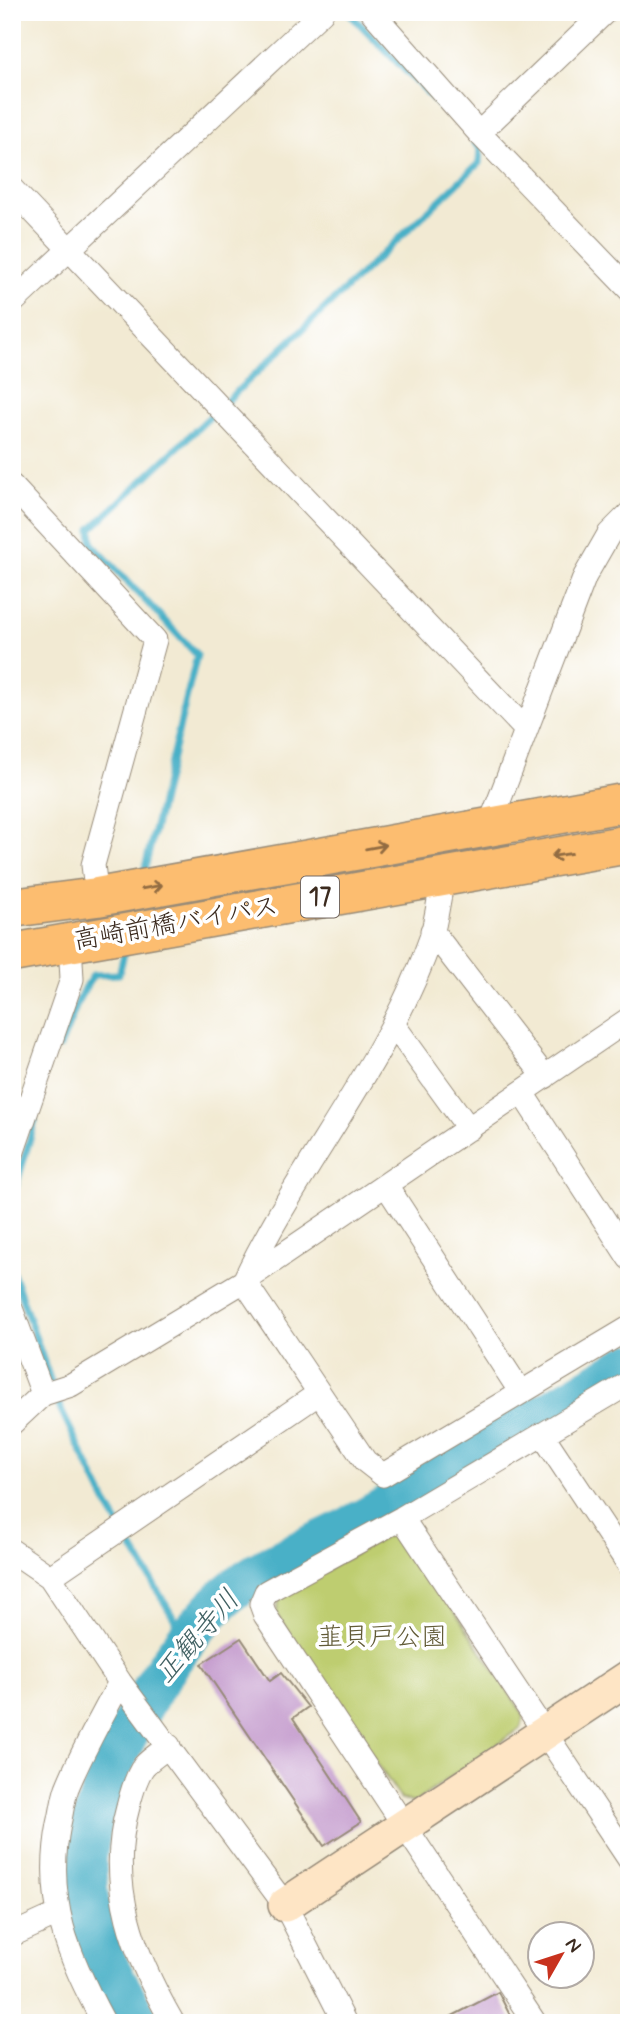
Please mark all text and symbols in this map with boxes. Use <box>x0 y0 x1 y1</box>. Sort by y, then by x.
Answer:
one-way arrow <box>364 840 387 853</box>
one-way arrow <box>551 849 573 862</box>
road number: 17 <box>301 876 339 917</box>
one-way arrow <box>140 880 163 893</box>
street label: 高崎前橋バイパス <box>71 889 281 959</box>
water label: 正観寺川 <box>147 1583 249 1691</box>
park label: 韮貝戸公園 <box>317 1621 447 1655</box>
north arrow <box>526 1920 596 1990</box>
text: N <box>559 1932 587 1958</box>

